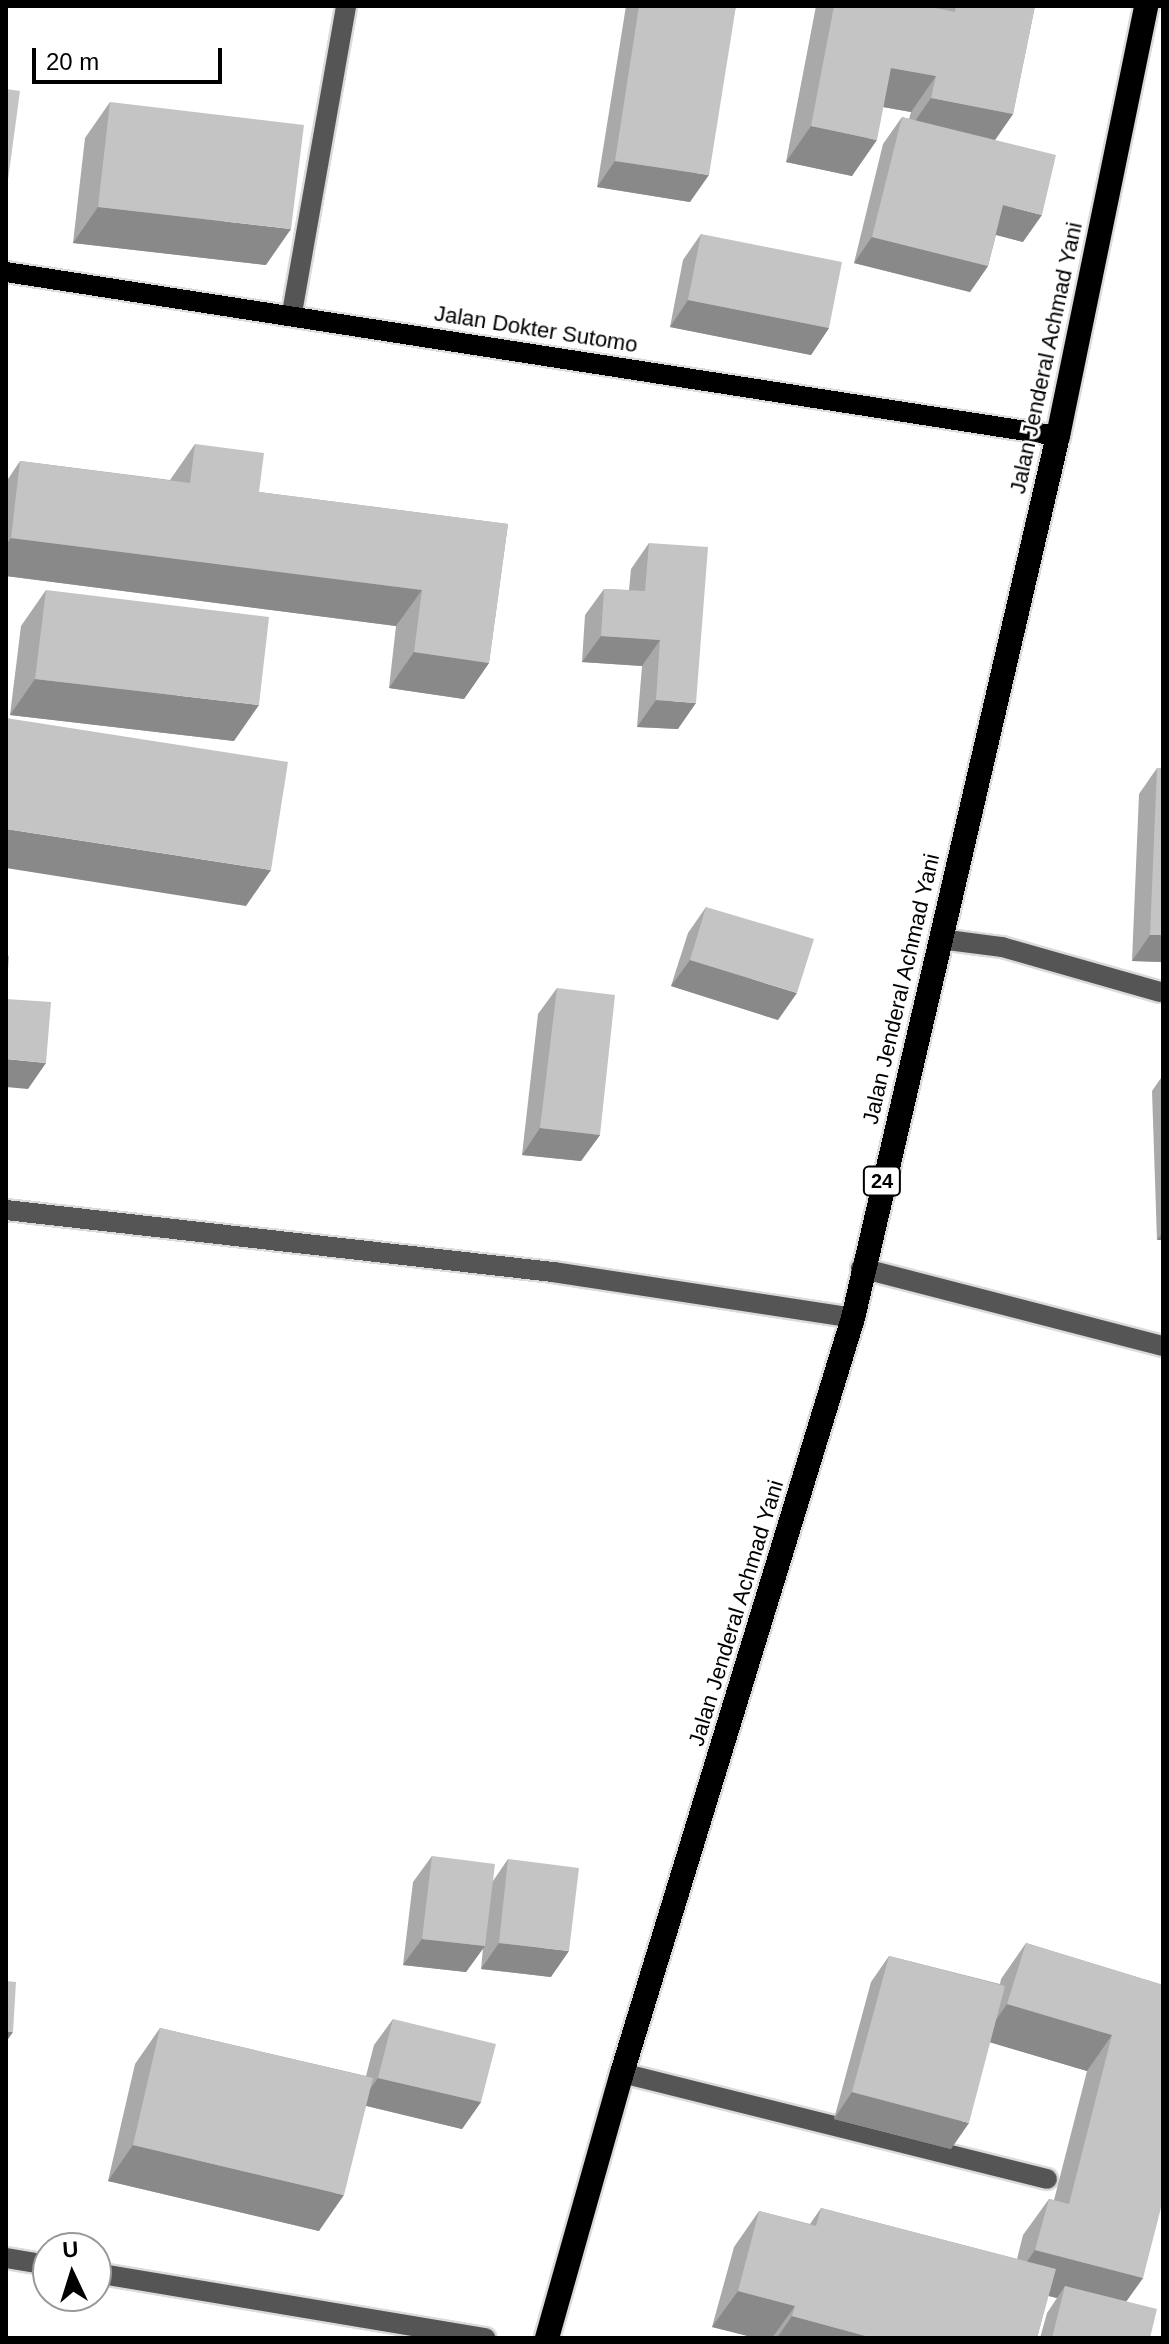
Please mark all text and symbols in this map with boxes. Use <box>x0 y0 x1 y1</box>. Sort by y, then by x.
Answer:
scale bar <box>36 32 226 82</box>
text: 20 m <box>46 48 99 75</box>
street label: Jalan Jenderal Achmad Yani <box>1004 219 1088 497</box>
street label: Jalan Dokter Sutomo <box>432 300 640 358</box>
street label: Jalan Jenderal Achmad Yani <box>857 850 945 1128</box>
road number: 24 <box>862 1165 902 1197</box>
street label: Jalan Jenderal Achmad Yani <box>683 1476 789 1750</box>
north arrow <box>32 2232 112 2312</box>
text: U <box>62 2237 79 2263</box>

